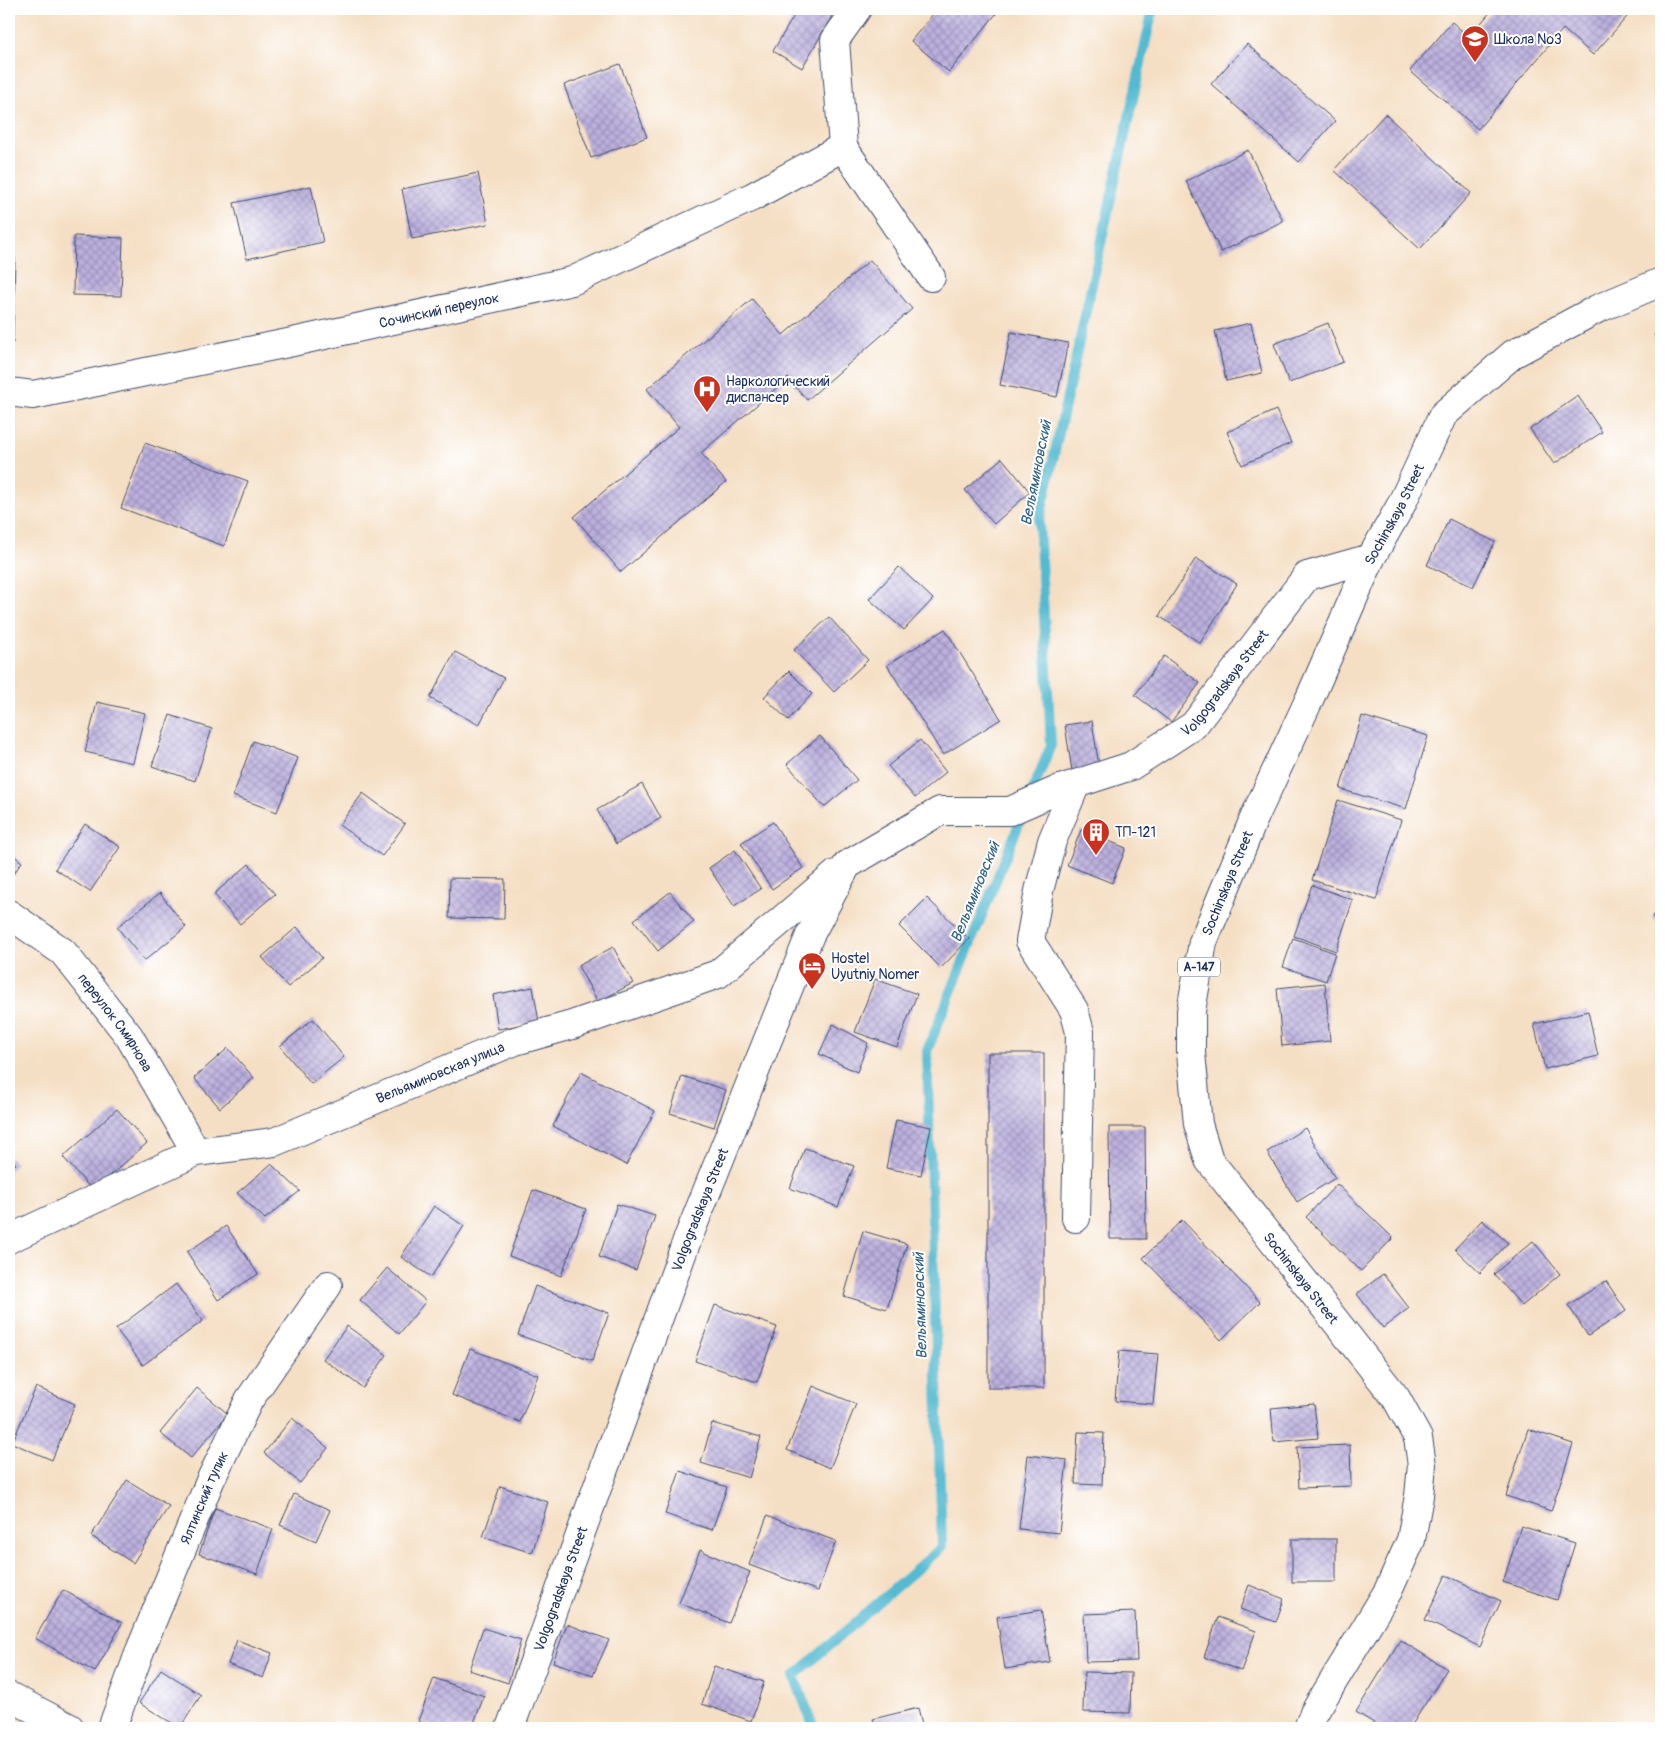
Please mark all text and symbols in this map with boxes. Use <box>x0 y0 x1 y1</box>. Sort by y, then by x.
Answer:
school or university icon: Школа №3 <box>1460 24 1490 63</box>
place label: Школа №3 <box>1494 31 1562 48</box>
street label: Сочинский переулок <box>377 289 501 332</box>
place label: Наркологический диспансер <box>726 373 830 406</box>
hospital icon: Наркологический диспансер <box>692 374 722 413</box>
water label: Вельяминовский <box>1017 417 1056 527</box>
street label: Sochinskaya Street <box>1361 461 1428 567</box>
street label: Volgogradskaya Street <box>1178 626 1272 740</box>
building icon: ТП-121 <box>1081 817 1111 856</box>
place label: ТП-121 <box>1115 824 1156 841</box>
street label: Sochinskaya Street <box>1199 828 1257 938</box>
water label: Вельяминовский <box>947 838 1005 945</box>
place label: Hostel Uyutniy Nomer <box>831 950 919 983</box>
hotel icon: Hostel Uyutniy Nomer <box>797 951 827 990</box>
road number: А-147 <box>1178 958 1220 976</box>
street label: переулок Смирнова <box>74 970 156 1075</box>
street label: Вельяминовская улица <box>374 1038 507 1107</box>
street label: Volgogradskaya Street <box>668 1145 732 1274</box>
street label: Sochinskaya Street <box>1260 1229 1342 1328</box>
water label: Вельяминовский <box>909 1251 932 1360</box>
street label: Ялтинский тупик <box>177 1449 232 1547</box>
street label: Volgogradskaya Street <box>531 1524 591 1654</box>

